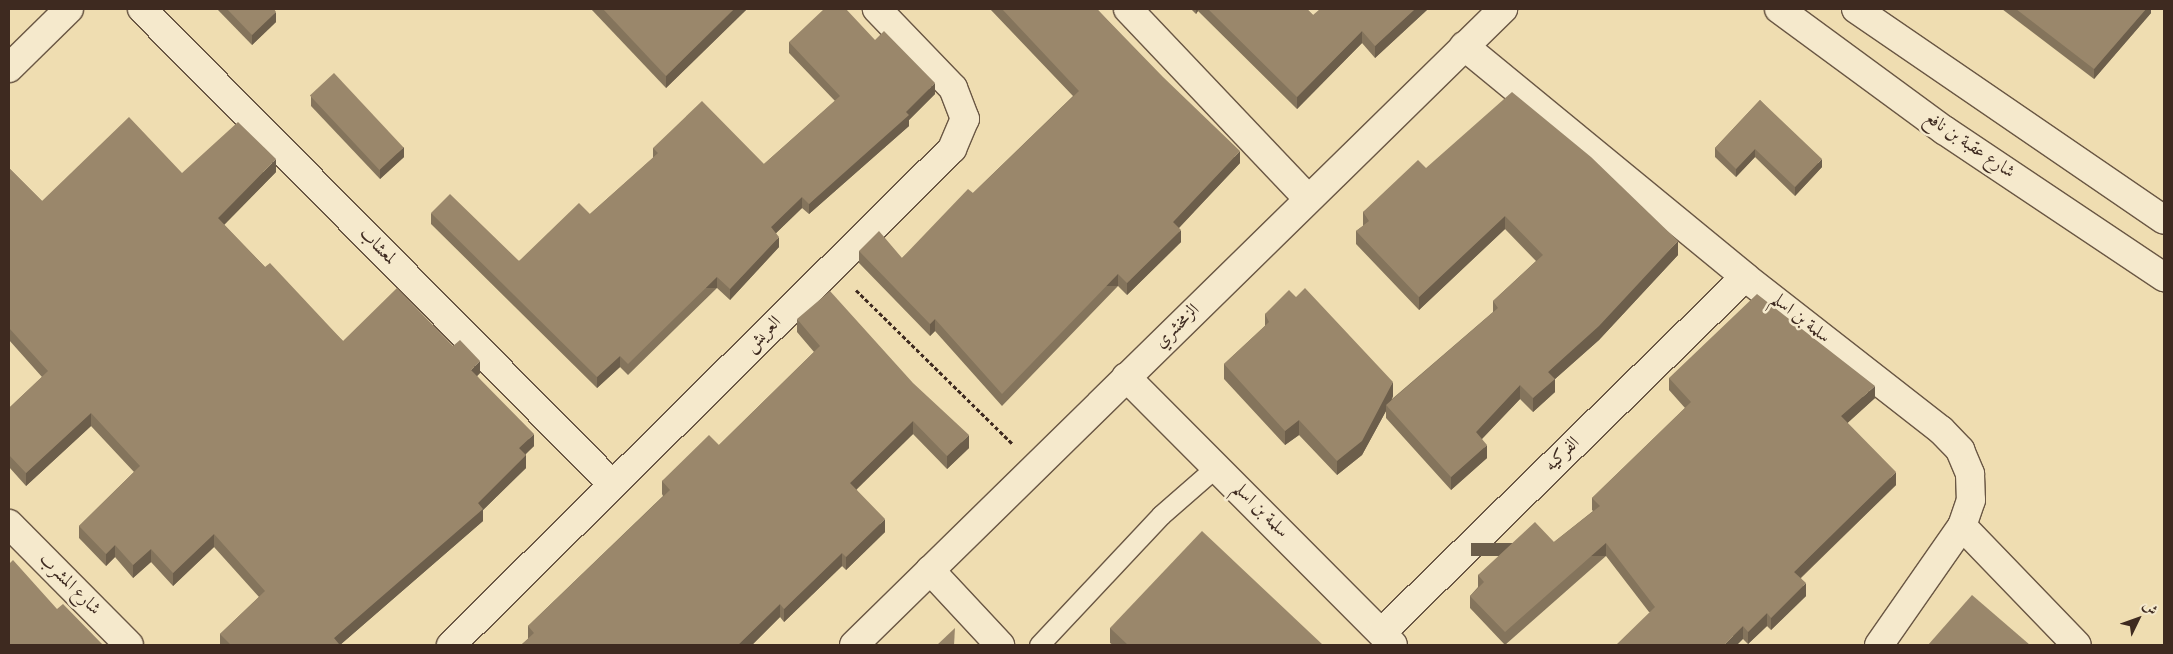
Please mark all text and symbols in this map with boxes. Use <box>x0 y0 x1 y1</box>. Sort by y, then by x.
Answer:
street label: شارع عقبة بن نافع <box>1920 108 2018 184</box>
street label: لمعشاب <box>354 224 400 270</box>
street label: سلمة بن اسلم <box>1766 289 1834 349</box>
street label: الزمخشري <box>1151 300 1205 354</box>
street label: العريش <box>741 312 787 358</box>
street label: الفركيه <box>1541 433 1585 477</box>
street label: سلمة بن اسلم <box>1228 479 1292 543</box>
street label: شارع المشرب <box>33 549 105 621</box>
north arrow <box>2113 594 2163 644</box>
text: ش <box>2137 597 2161 621</box>

